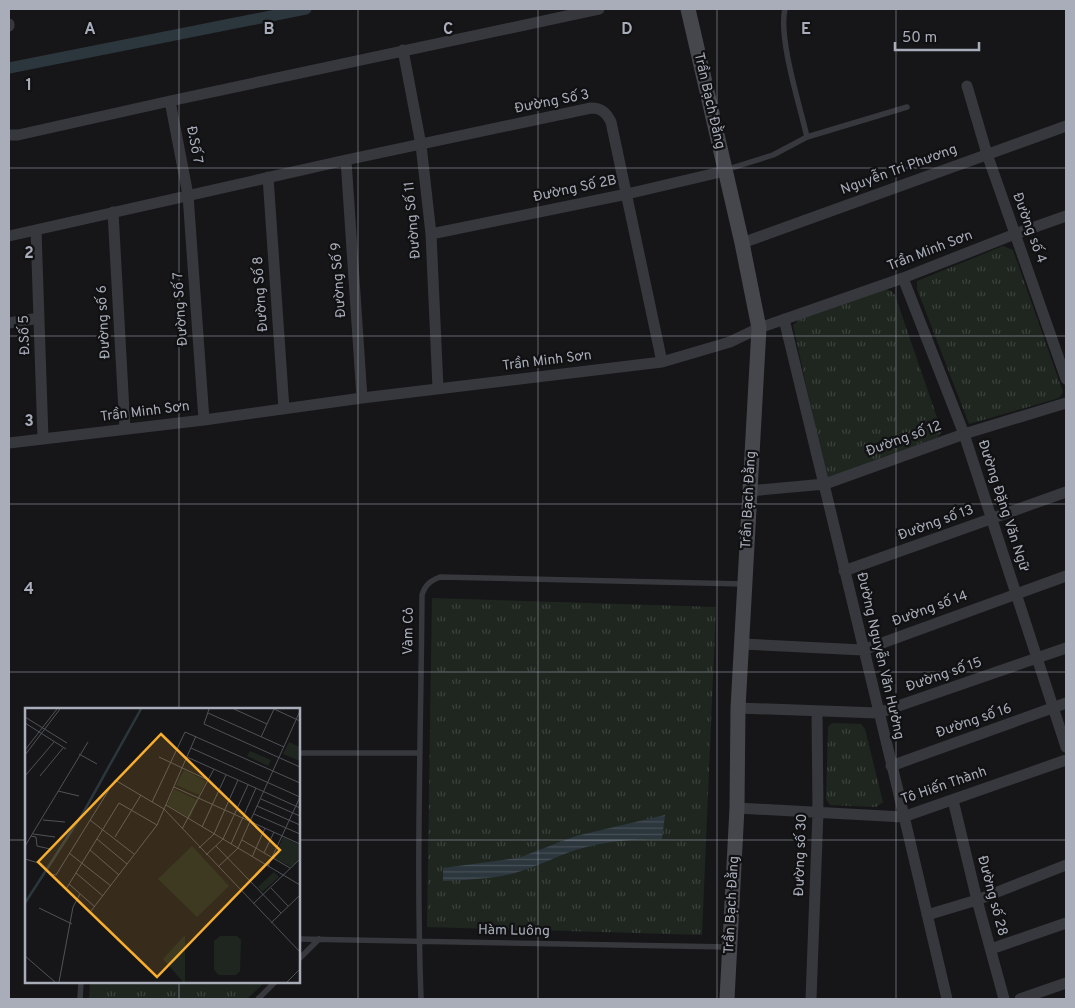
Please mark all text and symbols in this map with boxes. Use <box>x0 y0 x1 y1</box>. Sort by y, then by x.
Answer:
text: A <box>84 20 96 40</box>
text: B <box>263 20 275 40</box>
text: C <box>443 20 453 40</box>
text: D <box>621 20 633 40</box>
text: E <box>801 20 811 40</box>
scale bar <box>895 20 979 52</box>
text: 50 m <box>902 29 937 48</box>
street label: Trần Bạch Đằng <box>690 51 729 151</box>
text: 1 <box>26 76 32 96</box>
street label: Đường Số 3 <box>513 86 591 118</box>
street label: Đ.Số 7 <box>182 125 206 165</box>
street label: Nguyễn Tri Phương <box>838 140 960 199</box>
street label: Đường Số 2B <box>532 172 618 206</box>
street label: Đường Số 11 <box>401 181 425 259</box>
street label: Đường số 4 <box>1008 190 1050 266</box>
street label: Trần Minh Sơn <box>885 227 975 275</box>
street label: Đường Số 9 <box>328 242 350 318</box>
text: 2 <box>24 244 34 264</box>
street label: Đường Số 8 <box>250 256 272 332</box>
street label: Đường Số 7 <box>170 271 192 347</box>
street label: Đường số 6 <box>94 285 114 359</box>
street label: Đ.Số 5 <box>16 315 34 355</box>
street label: Trần Minh Sơn <box>501 347 593 375</box>
street label: Trần Minh Sơn <box>99 398 191 426</box>
text: 3 <box>24 412 34 432</box>
street label: Đường số 12 <box>864 417 944 461</box>
street label: Đường Đặng Văn Ngữ <box>974 438 1032 574</box>
street label: Trần Bạch Đằng <box>737 450 760 550</box>
street label: Đường số 13 <box>896 502 976 544</box>
street label: Đường Nguyễn Văn Hưởng <box>852 570 909 741</box>
text: 4 <box>24 580 34 600</box>
street label: Đường số 14 <box>890 588 970 630</box>
street label: Vàm Cỏ <box>400 607 418 655</box>
street label: Đường số 15 <box>904 654 984 696</box>
street label: Đường số 16 <box>934 700 1014 742</box>
inset map <box>25 708 300 983</box>
street label: Tô Hiến Thành <box>899 763 989 809</box>
street label: Đường số 30 <box>791 813 811 897</box>
street label: Đường số 28 <box>973 854 1011 938</box>
street label: Trần Bạch Đằng <box>720 855 743 955</box>
street label: Hàm Luông <box>478 922 550 940</box>

